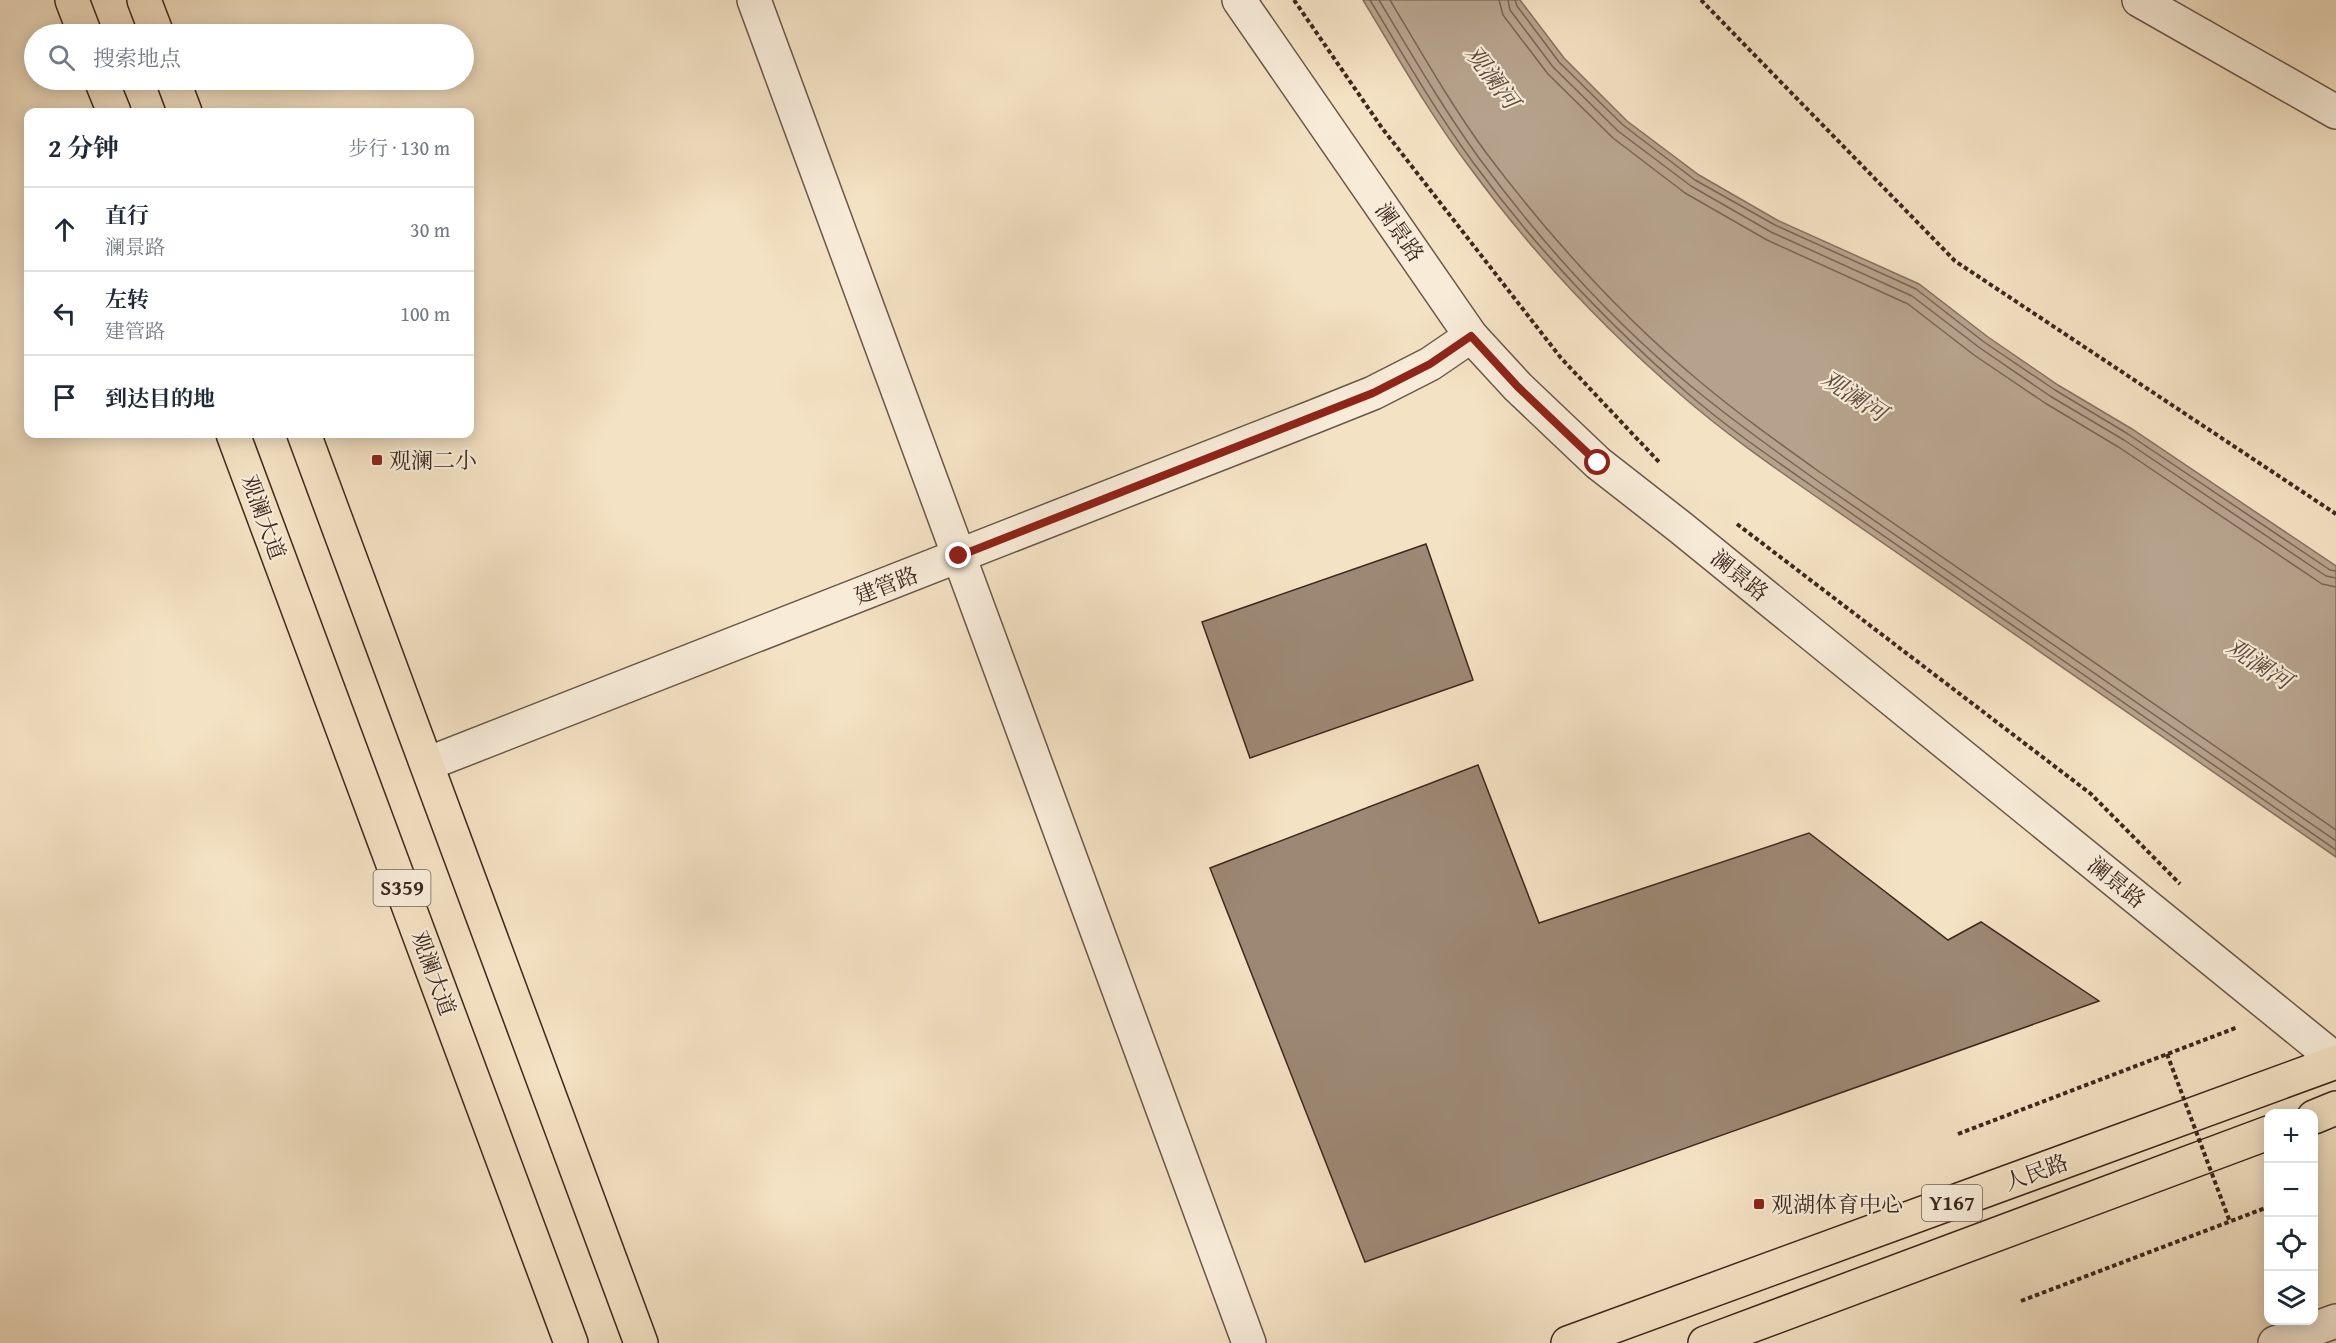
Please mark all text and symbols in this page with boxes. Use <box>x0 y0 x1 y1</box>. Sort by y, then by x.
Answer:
search box <box>24 24 474 90</box>
water label: 观澜河 <box>1457 37 1530 119</box>
icon: search <box>45 41 78 74</box>
text: 搜索地点 <box>93 42 181 74</box>
text: 2 分钟 <box>48 128 119 167</box>
text: 步行 · 130 m <box>348 133 450 162</box>
street label: 澜景路 <box>1368 196 1432 268</box>
text: 直行 <box>105 199 149 231</box>
icon: ahead <box>48 213 81 246</box>
text: 30 m <box>410 215 450 244</box>
text: 澜景路 <box>105 232 165 261</box>
text: 左转 <box>105 283 149 315</box>
icon: left <box>48 297 81 330</box>
text: 100 m <box>400 299 450 328</box>
text: 建管路 <box>105 316 165 345</box>
water label: 观澜河 <box>1815 361 1897 432</box>
icon: arrive <box>48 381 81 414</box>
text: 到达目的地 <box>105 382 215 414</box>
place label: 观澜二小 <box>389 444 477 476</box>
route start <box>1584 449 1610 475</box>
marker: 观澜二小 <box>370 453 384 467</box>
street label: 观澜大道 <box>234 470 294 564</box>
route end <box>945 542 971 568</box>
street label: 澜景路 <box>1704 542 1776 608</box>
street label: 建管路 <box>849 558 923 612</box>
water label: 观澜河 <box>2220 629 2302 700</box>
street label: 澜景路 <box>2081 849 2153 915</box>
road number: S359 <box>374 870 430 906</box>
street label: 观澜大道 <box>404 926 464 1020</box>
map controls <box>2264 1109 2318 1325</box>
button: + <box>2264 1109 2318 1163</box>
street label: 人民路 <box>2000 1146 2072 1198</box>
button: − <box>2264 1163 2318 1217</box>
road number: Y167 <box>1922 1185 1982 1221</box>
place label: 观湖体育中心 <box>1771 1188 1903 1220</box>
marker: 观湖体育中心 <box>1752 1197 1766 1211</box>
button: locate <box>2264 1217 2318 1271</box>
button: layers <box>2264 1271 2318 1325</box>

